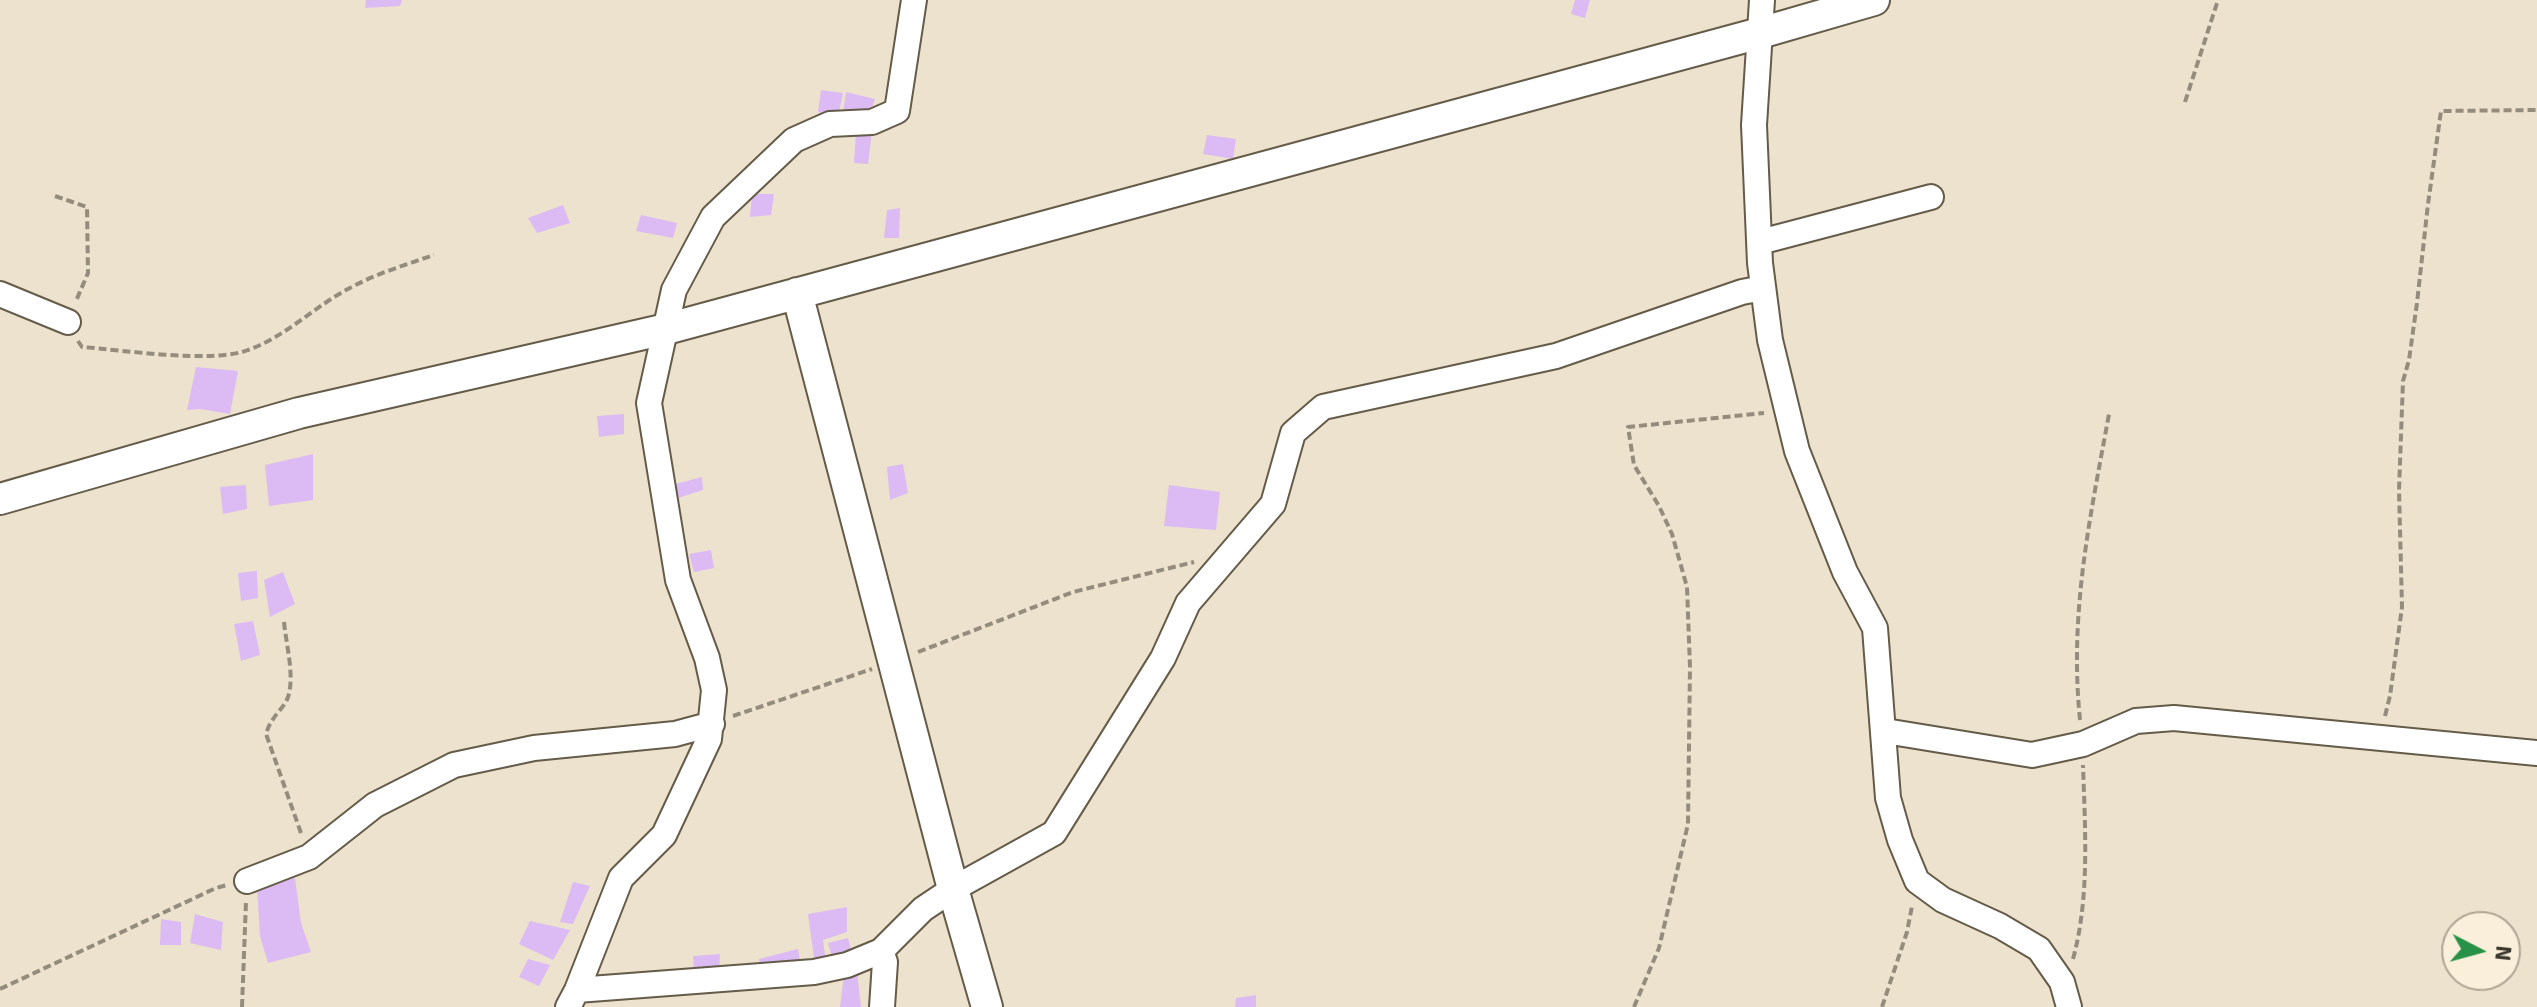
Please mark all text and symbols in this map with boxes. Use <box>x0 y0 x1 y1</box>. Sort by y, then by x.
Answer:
north arrow <box>2441 911 2521 991</box>
text: N <box>2489 944 2518 962</box>

